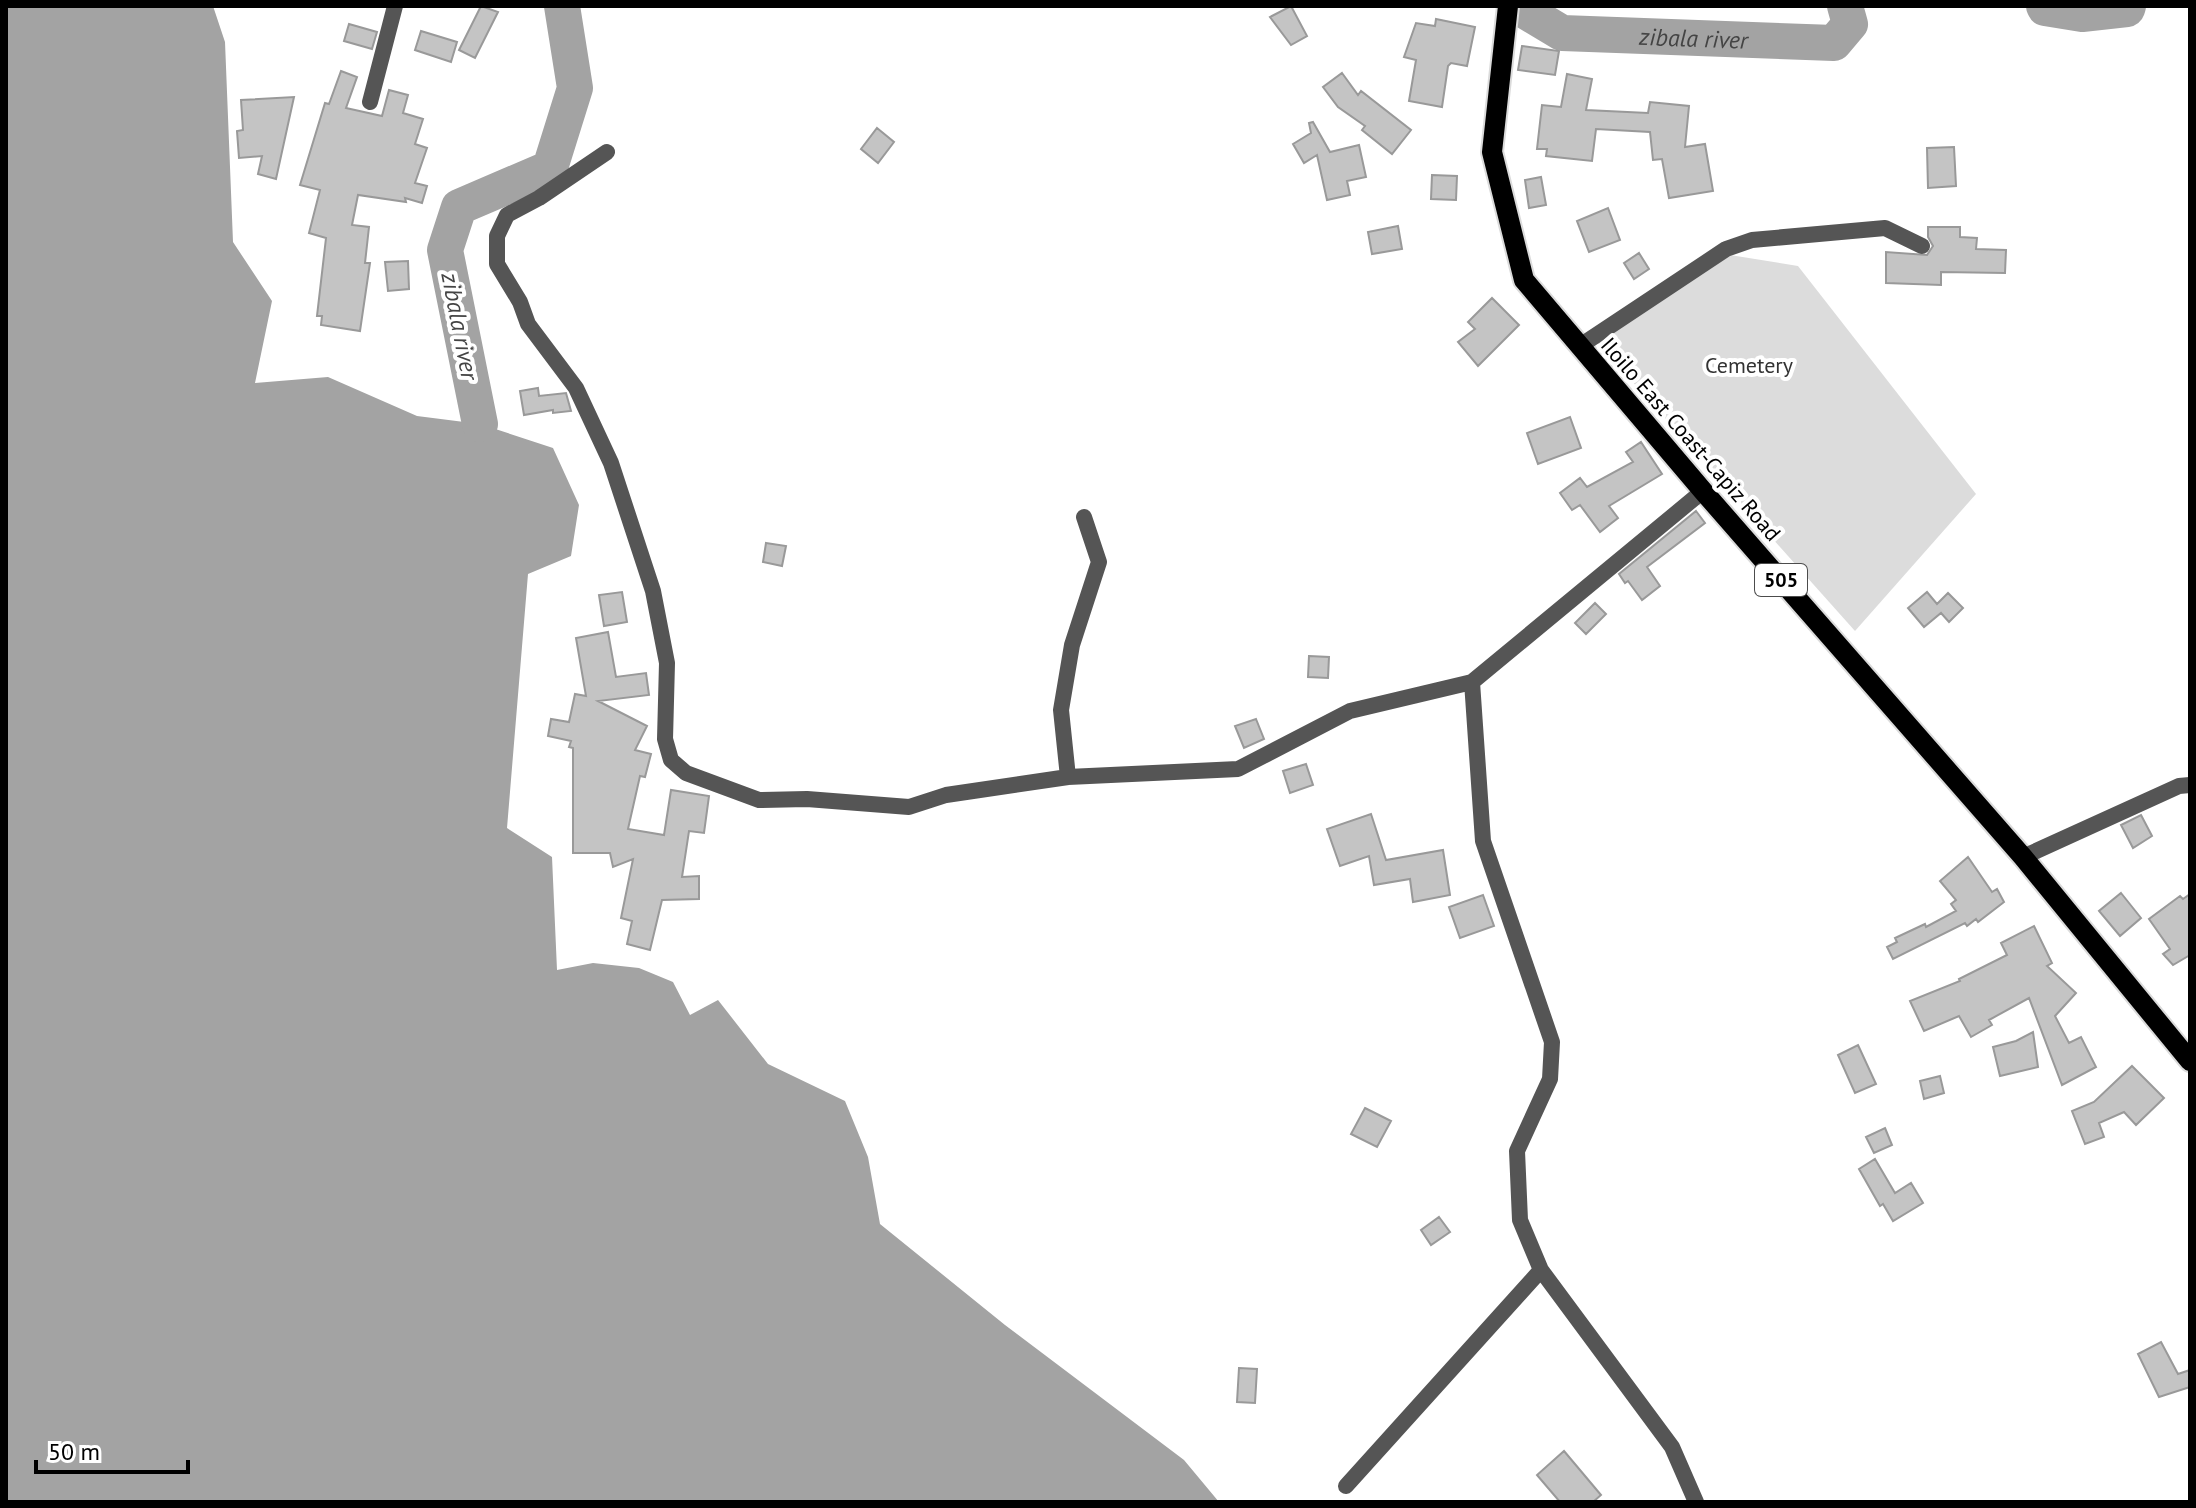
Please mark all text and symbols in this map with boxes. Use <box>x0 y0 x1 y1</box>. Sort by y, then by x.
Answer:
water label: zibala river <box>1638 20 1750 55</box>
water label: zibala river <box>434 269 486 384</box>
street label: Iloilo East Coast-Capiz Road <box>1595 331 1787 547</box>
park label: Cemetery <box>1705 351 1794 379</box>
road number: 505 <box>1755 564 1807 596</box>
scale bar <box>36 1424 188 1474</box>
text: 50 m <box>48 1436 100 1467</box>

